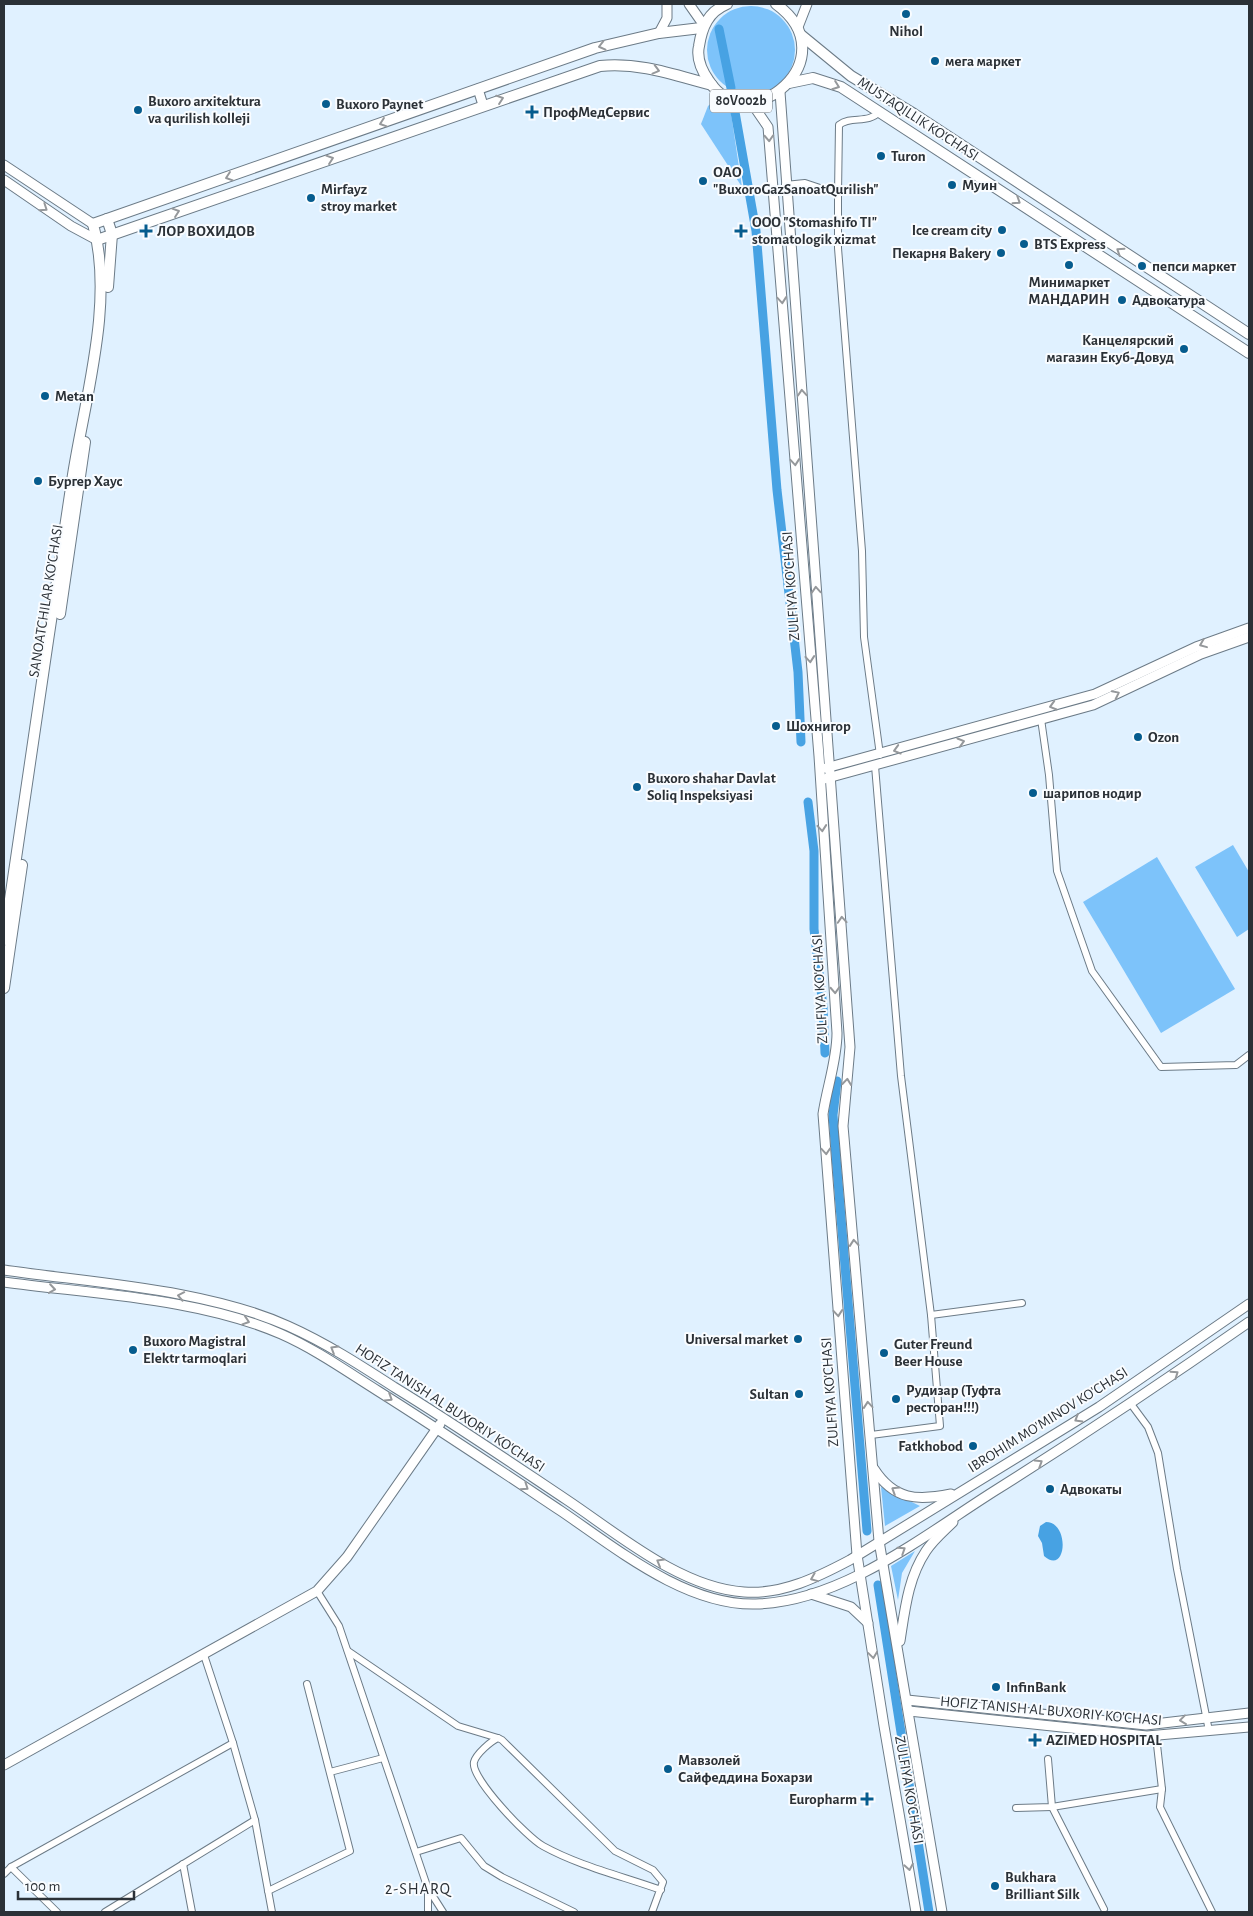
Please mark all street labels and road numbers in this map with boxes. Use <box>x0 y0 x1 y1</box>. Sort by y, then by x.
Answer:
street label: MUSTAQILLIK KO'CHASI <box>855 74 981 164</box>
road number: 80V002b <box>710 90 772 112</box>
street label: SANOATCHILAR KO'CHASI <box>26 523 66 679</box>
street label: ZULFIYA KO'CHASI <box>780 531 802 641</box>
street label: ZULFIYA KO'CHASI <box>810 934 830 1044</box>
street label: ZULFIYA KO'CHASI <box>819 1337 841 1447</box>
street label: HOFIZ TANISH AL BUXORIY KO'CHASI <box>353 1341 547 1475</box>
street label: IBROHIM MO'MINOV KO'CHASI <box>965 1365 1131 1475</box>
street label: HOFIZ TANISH AL BUXORIY KO'CHASI <box>939 1694 1163 1728</box>
street label: ZULFIYA KO'CHASI <box>892 1735 926 1845</box>

